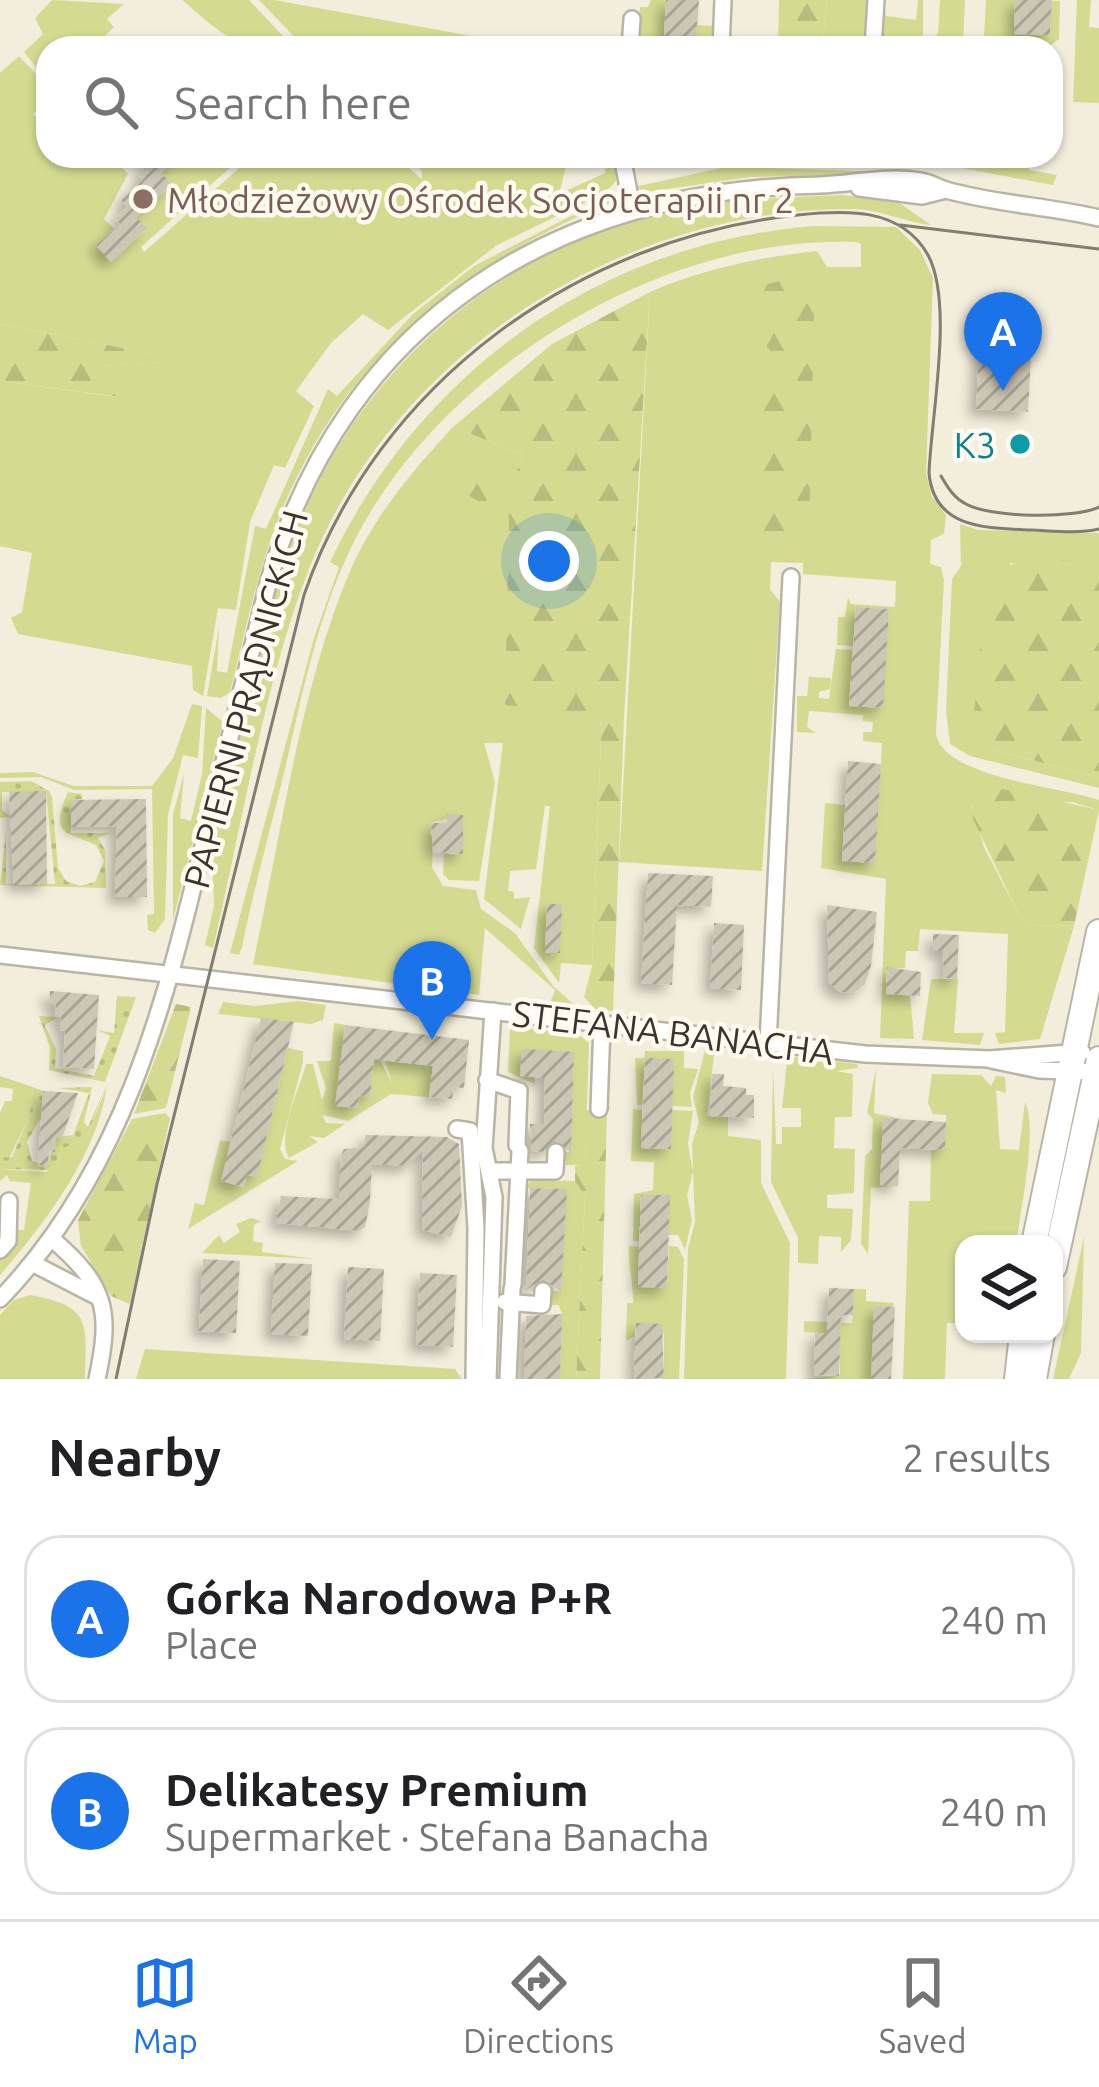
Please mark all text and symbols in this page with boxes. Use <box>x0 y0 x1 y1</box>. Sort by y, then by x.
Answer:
search box <box>36 36 1063 168</box>
icon: search <box>78 69 144 135</box>
text: Search here <box>174 77 412 128</box>
place label: Młodzieżowy Ośrodek Socjoterapii nr 2 <box>167 179 794 220</box>
marker: Młodzieżowy Ośrodek Socjoterapii nr 2 <box>130 186 156 212</box>
pin: A <box>964 292 1042 391</box>
place label: K3 <box>954 424 996 465</box>
marker: K3 <box>1007 431 1033 457</box>
street label: PAPIERNI PRĄDNICKICH <box>175 506 315 892</box>
your location <box>519 531 579 591</box>
pin: B <box>393 941 471 1040</box>
street label: STEFANA BANACHA <box>510 992 836 1072</box>
map controls <box>955 1235 1063 1343</box>
button: layers <box>955 1235 1063 1343</box>
text: Nearby <box>48 1428 221 1486</box>
text: 2 results <box>902 1436 1051 1479</box>
text: Górka Narodowa P+R <box>165 1572 612 1623</box>
text: A <box>76 1598 104 1641</box>
text: 240 m <box>939 1598 1048 1641</box>
text: Place <box>165 1623 258 1666</box>
text: Delikatesy Premium <box>165 1764 589 1815</box>
text: B <box>77 1790 103 1833</box>
text: 240 m <box>939 1790 1048 1833</box>
text: Supermarket · Stefana Banacha <box>165 1815 710 1858</box>
tab: Map <box>132 1950 198 2059</box>
tab: Directions <box>463 1950 614 2059</box>
tab: Saved <box>879 1950 967 2059</box>

